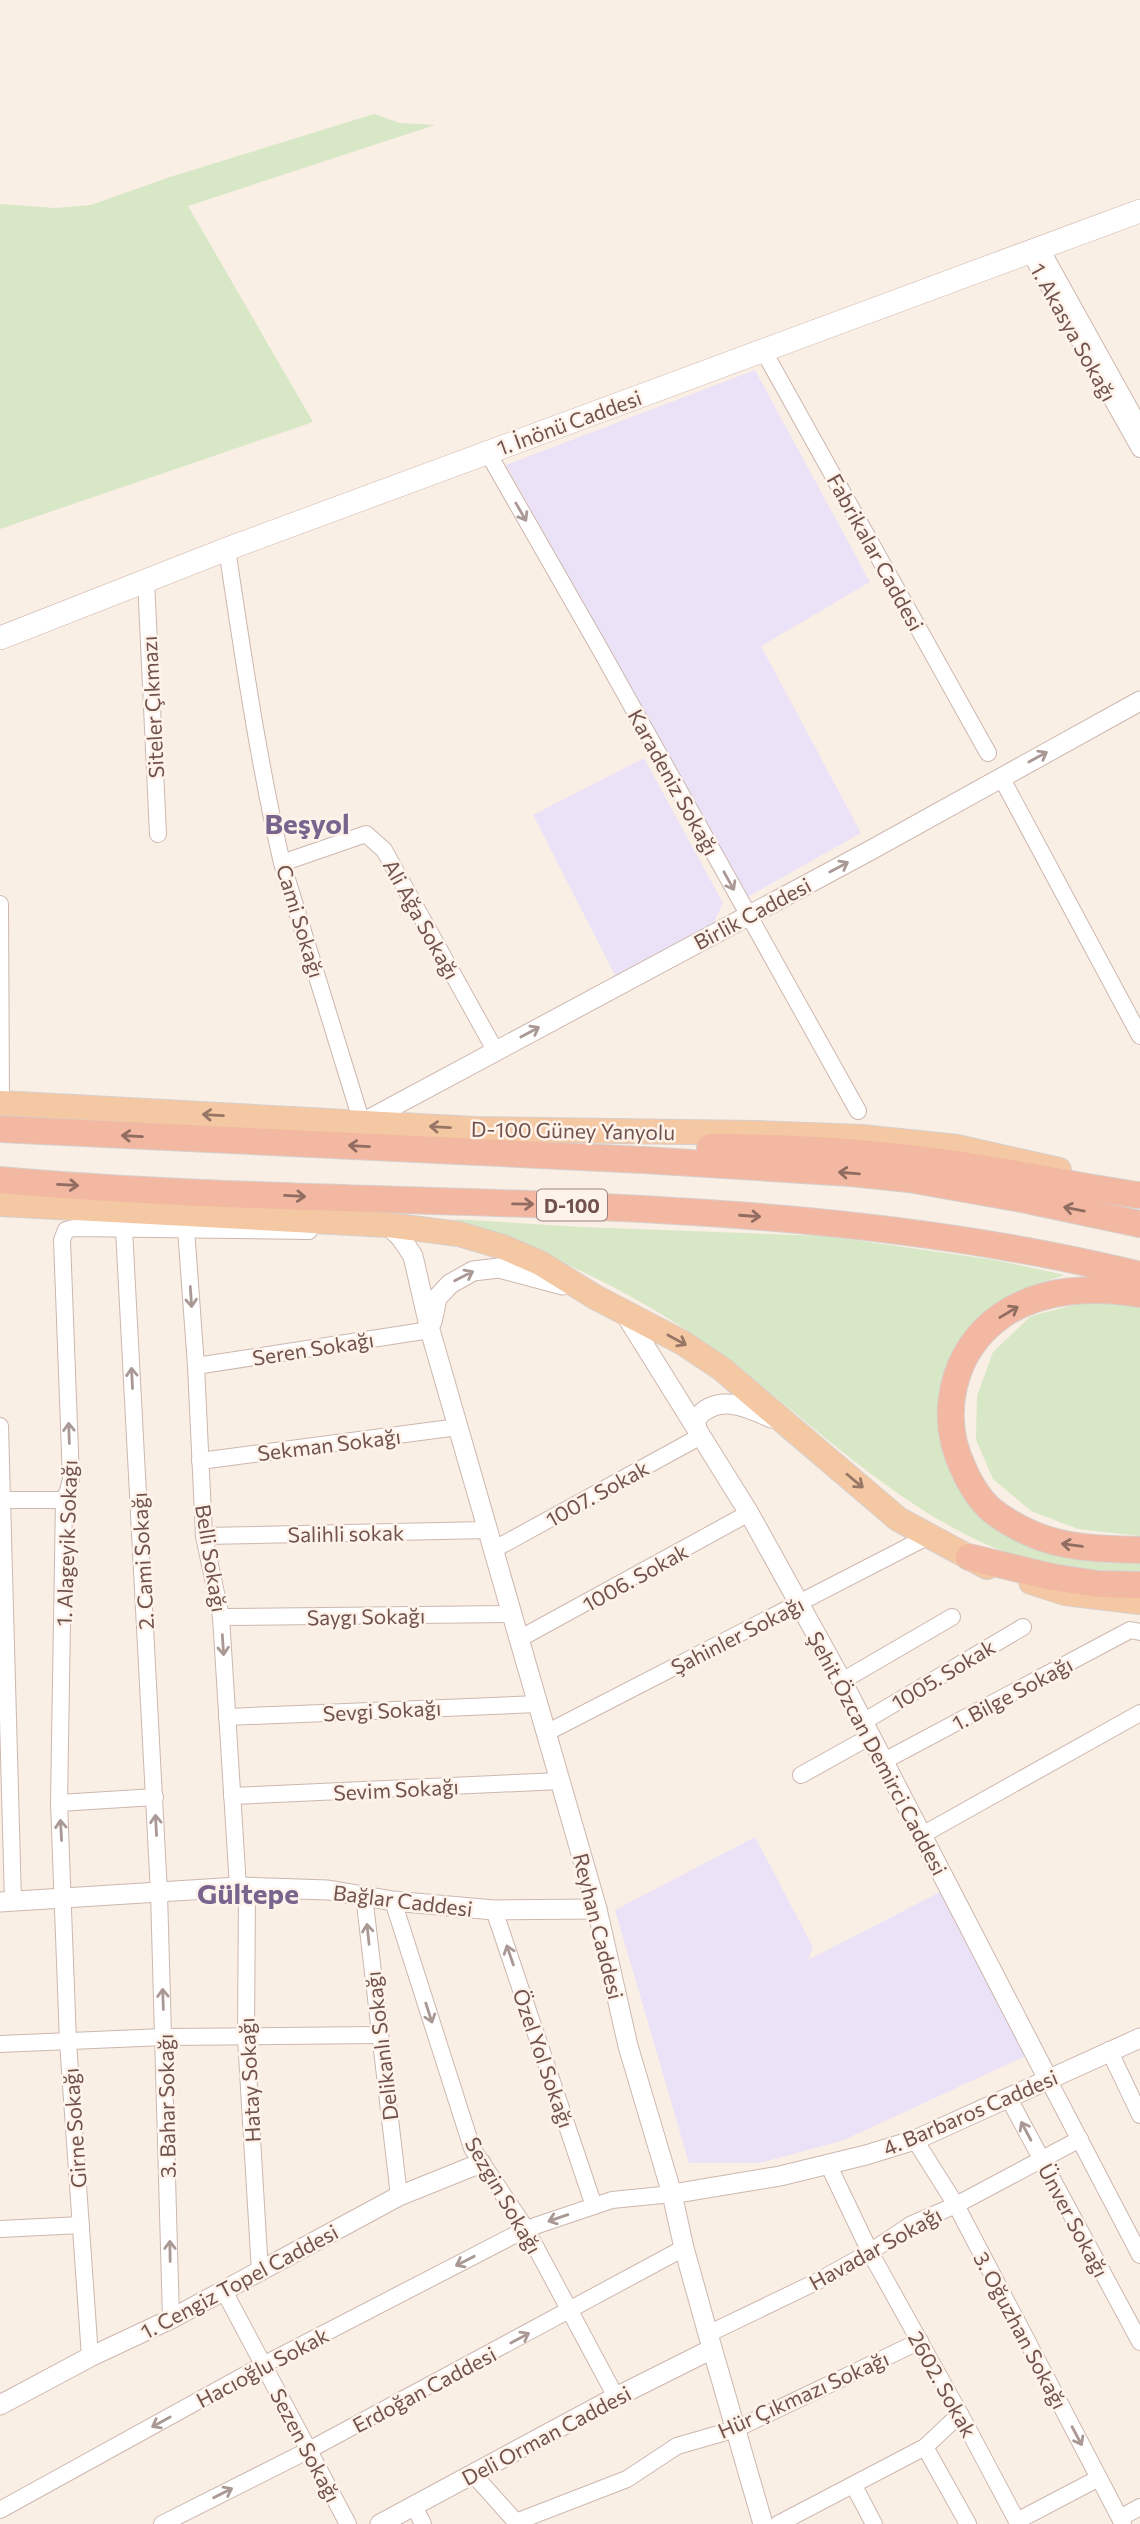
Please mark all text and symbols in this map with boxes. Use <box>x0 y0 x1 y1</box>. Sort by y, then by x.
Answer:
street label: 1. Akasya Sokağı <box>1026 259 1122 405</box>
street label: 1. İnönü Caddesi <box>493 384 645 460</box>
street label: Fabrikalar Caddesi <box>823 469 929 635</box>
one-way arrow <box>515 502 529 522</box>
street label: Siteler Çıkmazı <box>136 635 168 779</box>
street label: Karadeniz Sokağı <box>623 705 725 859</box>
one-way arrow <box>1027 750 1048 763</box>
district label: Beşyol <box>264 806 350 840</box>
street label: Ali Ağa Sokağı <box>379 855 465 983</box>
one-way arrow <box>828 860 848 874</box>
street label: Cami Sokağı <box>272 861 330 981</box>
one-way arrow <box>722 871 736 891</box>
street label: Birlik Caddesi <box>689 872 815 954</box>
one-way arrow <box>519 1024 540 1038</box>
one-way arrow <box>202 1108 225 1121</box>
street label: D-100 Güney Yanyolu <box>471 1116 675 1144</box>
one-way arrow <box>430 1120 452 1133</box>
one-way arrow <box>121 1129 144 1142</box>
one-way arrow <box>348 1140 371 1153</box>
one-way arrow <box>838 1166 861 1179</box>
one-way arrow <box>56 1179 79 1192</box>
one-way arrow <box>284 1190 306 1203</box>
road number: D-100 <box>537 1190 607 1220</box>
one-way arrow <box>511 1197 534 1210</box>
one-way arrow <box>1063 1201 1086 1215</box>
one-way arrow <box>738 1210 761 1223</box>
one-way arrow <box>453 1269 474 1283</box>
one-way arrow <box>184 1285 197 1308</box>
one-way arrow <box>998 1305 1018 1319</box>
street label: Seren Sokağı <box>251 1326 375 1370</box>
one-way arrow <box>666 1333 686 1347</box>
one-way arrow <box>125 1367 138 1390</box>
one-way arrow <box>63 1421 76 1444</box>
street label: Sekman Sokağı <box>256 1423 402 1465</box>
street label: 1007. Sokak <box>541 1455 653 1531</box>
street label: 1. Alageyik Sokağı <box>51 1459 81 1627</box>
one-way arrow <box>845 1473 863 1489</box>
street label: 2. Cami Sokağı <box>126 1492 158 1630</box>
street label: Belli Sokağı <box>191 1502 233 1614</box>
street label: Salihli sokak <box>287 1519 405 1547</box>
street label: 1006. Sokak <box>578 1538 692 1616</box>
one-way arrow <box>1061 1539 1084 1552</box>
street label: Şahinler Sokağı <box>666 1591 808 1679</box>
street label: Saygı Sokağı <box>307 1602 425 1630</box>
street label: Şehit Özcan Demirci Caddesi <box>803 1627 953 1879</box>
one-way arrow <box>216 1633 229 1656</box>
street label: 1005. Sokak <box>887 1633 999 1715</box>
street label: 1. Bilge Sokağı <box>948 1651 1076 1735</box>
street label: Sevgi Sokağı <box>322 1694 442 1726</box>
street label: Sevim Sokağı <box>333 1773 459 1805</box>
one-way arrow <box>150 1814 163 1837</box>
one-way arrow <box>54 1819 67 1842</box>
street label: Reyhan Caddesi <box>569 1850 629 2002</box>
district label: Gültepe <box>197 1876 299 1910</box>
street label: Bağlar Caddesi <box>332 1879 474 1921</box>
one-way arrow <box>362 1923 375 1946</box>
one-way arrow <box>502 1945 515 1967</box>
street label: Delikanlı Sokağı <box>359 1970 403 2122</box>
street label: Özel Yol Sokağı <box>508 1985 580 2131</box>
one-way arrow <box>156 1988 170 2011</box>
one-way arrow <box>423 2002 436 2024</box>
street label: Hatay Sokağı <box>233 2017 265 2143</box>
street label: 3. Bahar Sokağı <box>152 2034 180 2178</box>
street label: 4. Barbaros Caddesi <box>879 2064 1061 2160</box>
street label: Girne Sokağı <box>57 2067 91 2189</box>
one-way arrow <box>1019 2121 1032 2142</box>
street label: Sezgin Sokağı <box>461 2132 547 2258</box>
street label: Ünver Sokağı <box>1034 2159 1114 2281</box>
street label: Havadar Sokağı <box>804 2201 946 2295</box>
one-way arrow <box>547 2212 569 2225</box>
street label: 1. Cengiz Topel Caddesi <box>136 2218 342 2344</box>
one-way arrow <box>163 2240 176 2263</box>
street label: 3. Oğuzhan Sokağı <box>969 2247 1073 2413</box>
one-way arrow <box>455 2254 476 2268</box>
street label: Hacıoğlu Sokak <box>192 2322 332 2412</box>
street label: 2602. Sokak <box>904 2327 982 2441</box>
one-way arrow <box>509 2330 530 2344</box>
street label: Erdoğan Caddesi <box>348 2341 500 2437</box>
street label: Hür Çıkmazı Sokağı <box>714 2345 892 2443</box>
street label: Deli Orman Caddesi <box>457 2380 635 2490</box>
street label: Sezen Sokağı <box>266 2384 346 2506</box>
one-way arrow <box>151 2415 171 2429</box>
one-way arrow <box>1070 2425 1084 2446</box>
one-way arrow <box>212 2486 233 2500</box>

